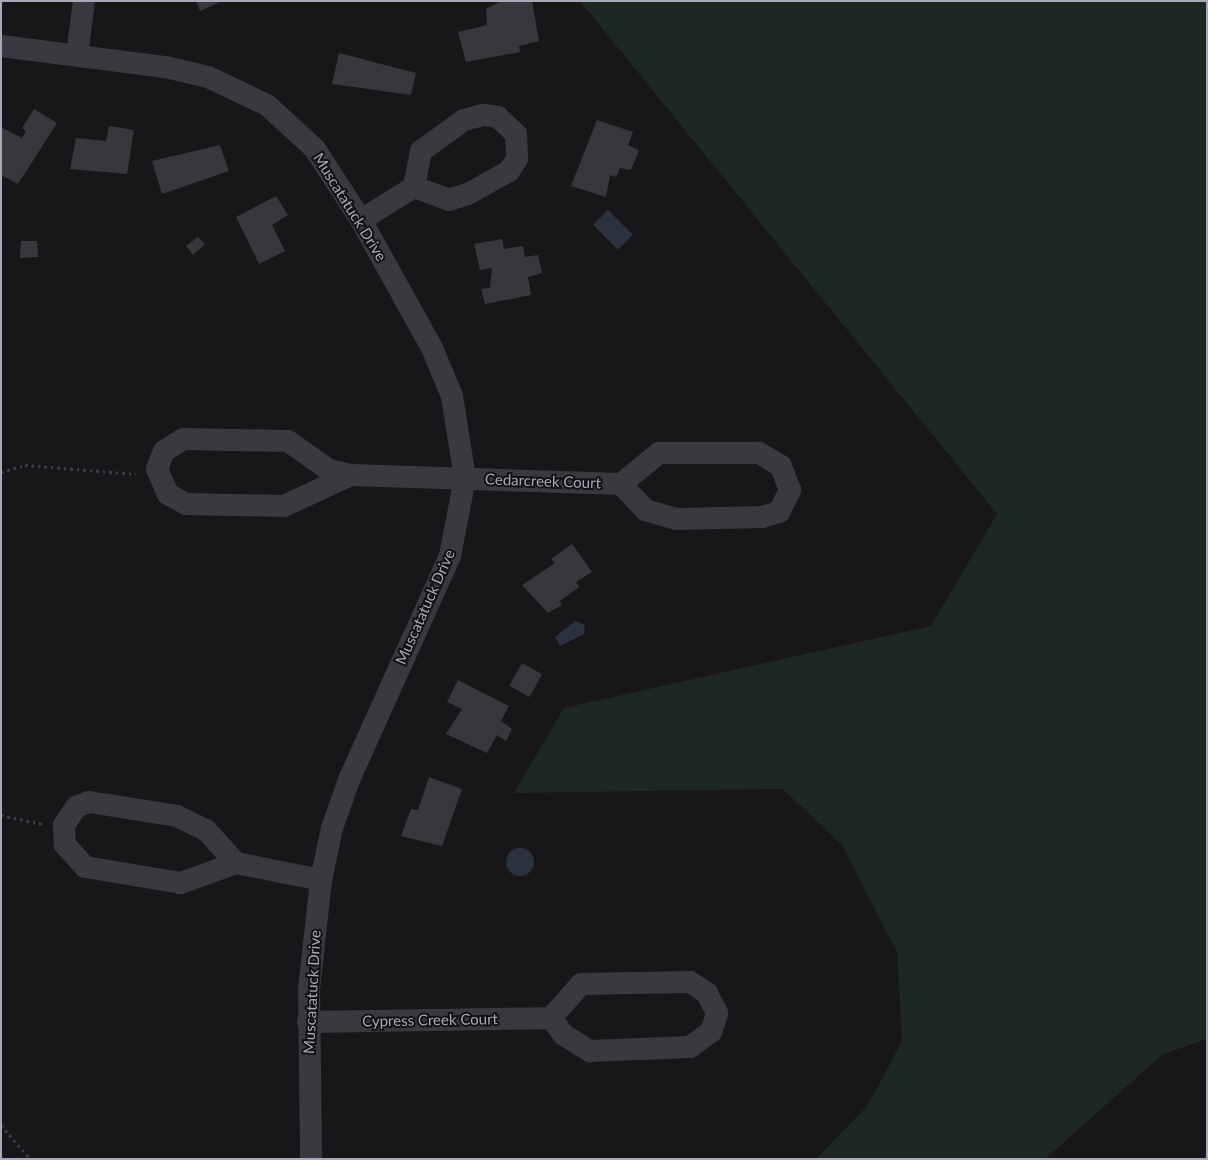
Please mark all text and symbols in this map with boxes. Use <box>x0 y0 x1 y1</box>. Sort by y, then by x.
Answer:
street label: Muscatatuck Drive <box>310 150 390 264</box>
street label: Cedarcreek Court <box>485 470 601 492</box>
street label: Muscatatuck Drive <box>392 547 458 667</box>
street label: Muscatatuck Drive <box>300 930 324 1054</box>
street label: Cypress Creek Court <box>362 1010 498 1030</box>

